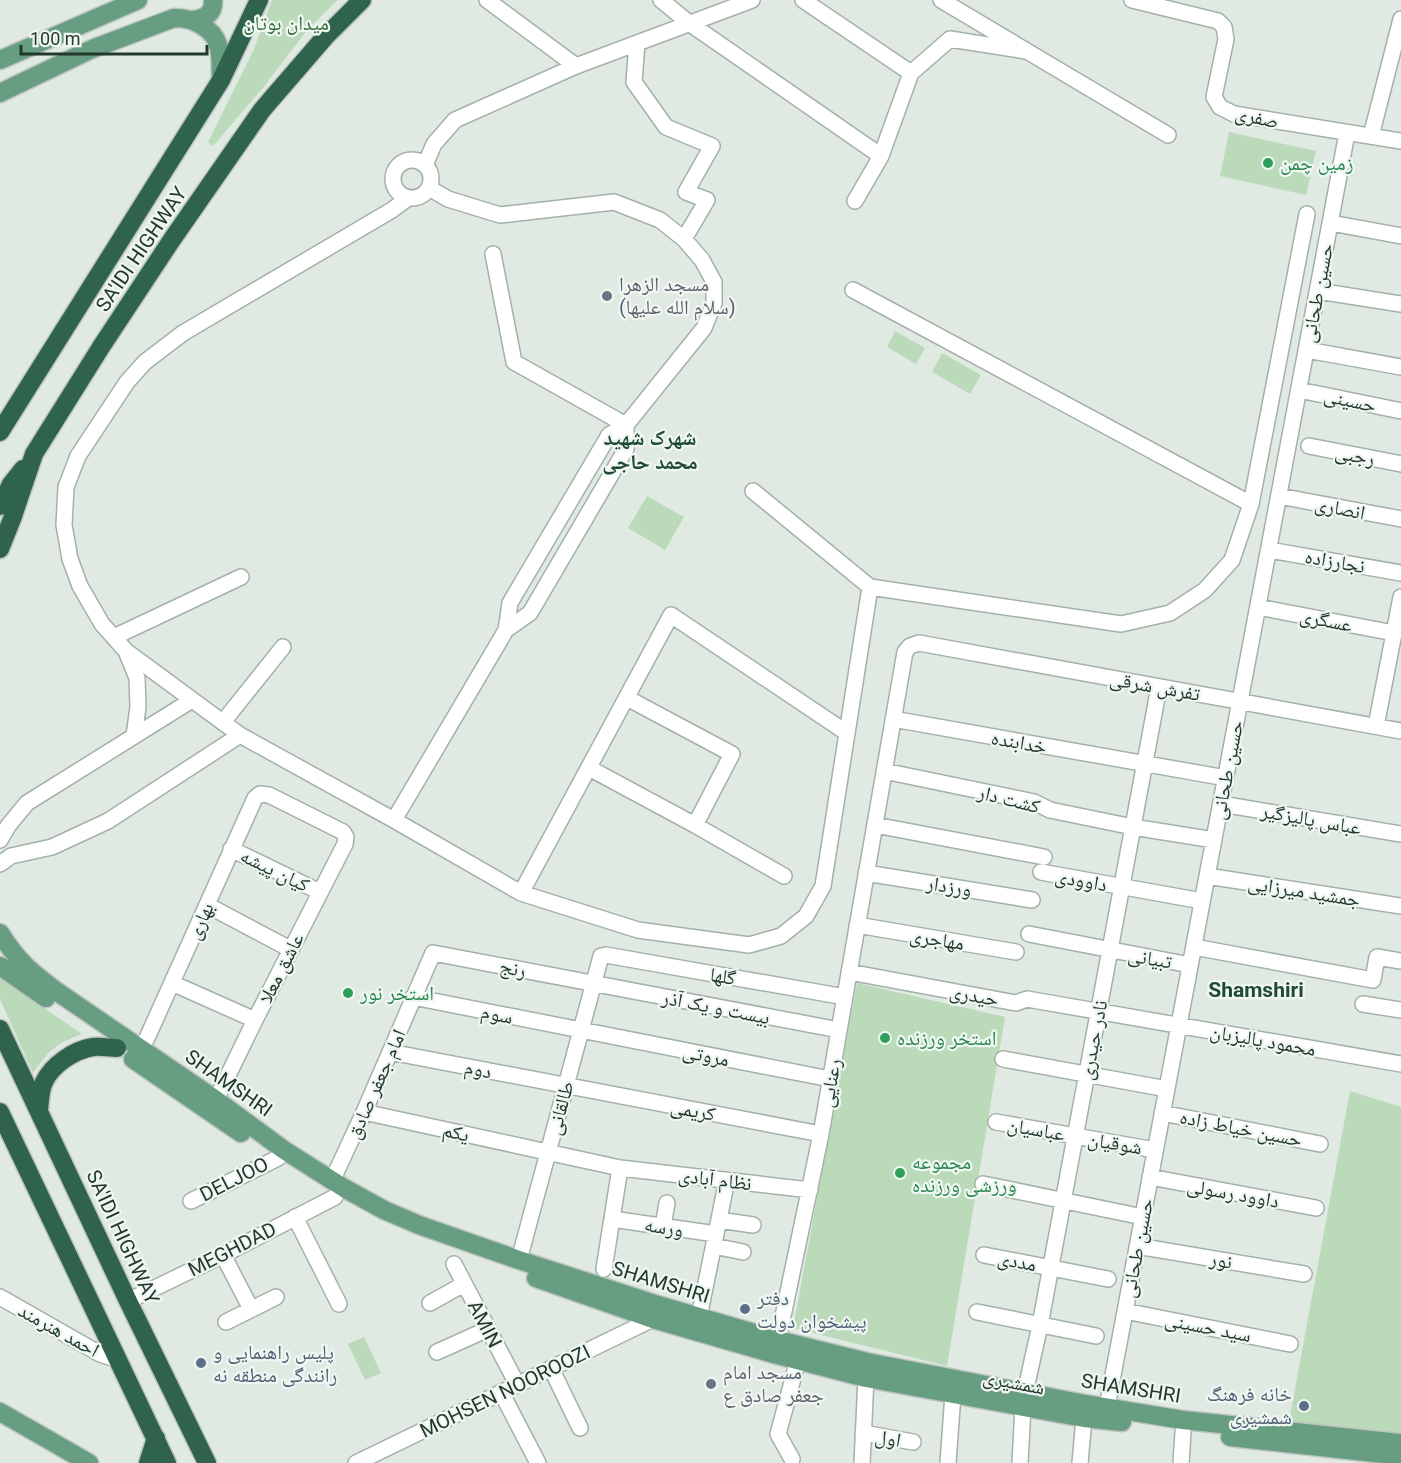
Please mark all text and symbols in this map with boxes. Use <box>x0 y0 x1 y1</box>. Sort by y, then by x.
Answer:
park label: میدان بوتان <box>243 11 329 35</box>
scale bar <box>21 18 207 56</box>
text: 100 m <box>30 28 81 49</box>
street label: صفری <box>1233 101 1281 133</box>
place label: زمین چمن <box>1280 151 1353 175</box>
marker: زمین چمن <box>1261 156 1275 170</box>
street label: SA'IDI HIGHWAY <box>90 182 192 316</box>
street label: حسین طحانی <box>1296 241 1338 345</box>
place label: مسجد الزهرا (سلام الله علیها) <box>619 272 736 321</box>
marker: مسجد الزهرا (سلام الله علیها) <box>600 289 614 303</box>
street label: حسینی <box>1322 383 1379 417</box>
district label: شهرک شهید محمد حاجی <box>602 426 698 475</box>
street label: رجبی <box>1333 439 1377 471</box>
street label: انصاری <box>1313 491 1367 525</box>
street label: نجارزاده <box>1303 544 1367 578</box>
street label: عسگری <box>1298 603 1354 637</box>
street label: تفرش شرقی <box>1108 666 1202 706</box>
street label: حسین طحانی <box>1206 718 1248 822</box>
street label: خدابنده <box>989 725 1049 759</box>
street label: کشت دار <box>974 779 1043 818</box>
street label: عباس پالیزگیر <box>1258 798 1363 840</box>
street label: کیان پیشه <box>237 843 313 897</box>
street label: داوودی <box>1053 864 1109 896</box>
street label: ورزدار <box>924 870 973 901</box>
street label: جمشید میرزایی <box>1246 870 1362 912</box>
street label: بهاری <box>181 899 219 943</box>
street label: مهاجری <box>908 923 966 955</box>
street label: عاشق معلا <box>253 929 309 1007</box>
street label: تبیانی <box>1126 942 1174 974</box>
street label: رنج <box>497 954 528 983</box>
street label: گلها <box>708 962 738 990</box>
district label: Shamshiri <box>1208 978 1304 1002</box>
street label: حیدری <box>948 979 1001 1011</box>
place label: استخر نور <box>359 981 434 1005</box>
street label: بیست و یک آذر <box>659 985 772 1029</box>
marker: استخر نور <box>341 986 355 1000</box>
street label: نادر حیدری <box>1073 998 1113 1082</box>
street label: سوم <box>478 999 515 1031</box>
street label: محمود پالیزبان <box>1208 1019 1318 1061</box>
street label: امام جعفر صادق <box>341 1025 413 1143</box>
place label: استخر ورزنده <box>897 1026 996 1050</box>
marker: استخر ورزنده <box>878 1031 892 1045</box>
street label: مروتی <box>681 1039 731 1071</box>
street label: SHAMSHRI <box>181 1044 277 1122</box>
street label: دوم <box>462 1055 494 1085</box>
street label: رعنایی <box>814 1057 846 1109</box>
street label: طالقانی <box>541 1079 579 1137</box>
street label: کریمی <box>669 1094 717 1126</box>
street label: حسین خیاط زاده <box>1178 1104 1304 1152</box>
street label: عباسیان <box>1005 1112 1067 1146</box>
street label: یکم <box>440 1117 472 1148</box>
street label: شوقیان <box>1086 1126 1144 1160</box>
place label: مجموعه ورزشی ورزنده <box>912 1150 1017 1197</box>
street label: DELJOO <box>196 1152 272 1206</box>
street label: نظام آبادی <box>677 1163 753 1197</box>
street label: SA'IDI HIGHWAY <box>81 1166 165 1308</box>
marker: مجموعه ورزشی ورزنده <box>893 1166 907 1180</box>
street label: داوود رسولی <box>1185 1173 1281 1213</box>
street label: حسین طحانی <box>1116 1196 1158 1300</box>
street label: ورسه <box>643 1212 685 1242</box>
street label: MEGHDAD <box>184 1217 280 1281</box>
street label: مددی <box>995 1245 1039 1277</box>
street label: نور <box>1207 1246 1234 1274</box>
street label: SHAMSHRI <box>609 1256 713 1308</box>
place label: دفتر پیشخوان دولت <box>756 1286 867 1333</box>
street label: AMIN <box>463 1296 507 1352</box>
street label: احمد هنرمند <box>14 1298 104 1362</box>
marker: دفتر پیشخوان دولت <box>738 1302 752 1316</box>
street label: سید حسینی <box>1163 1307 1253 1347</box>
street label: MOHSEN NOOROOZI <box>416 1339 594 1443</box>
place label: پلیس راهنمایی و رانندگی منطقه نه <box>213 1340 337 1387</box>
marker: پلیس راهنمایی و رانندگی منطقه نه <box>194 1356 208 1370</box>
place label: مسجد امام جعفر صادق ع <box>723 1360 824 1408</box>
street label: شمشیری <box>981 1364 1047 1400</box>
street label: SHAMSHRI <box>1079 1368 1183 1408</box>
marker: مسجد امام جعفر صادق ع <box>704 1377 718 1391</box>
place label: خانه فرهنگ شمشیری <box>1207 1382 1292 1429</box>
marker: خانه فرهنگ شمشیری <box>1297 1399 1311 1413</box>
street label: اول <box>873 1424 903 1452</box>

